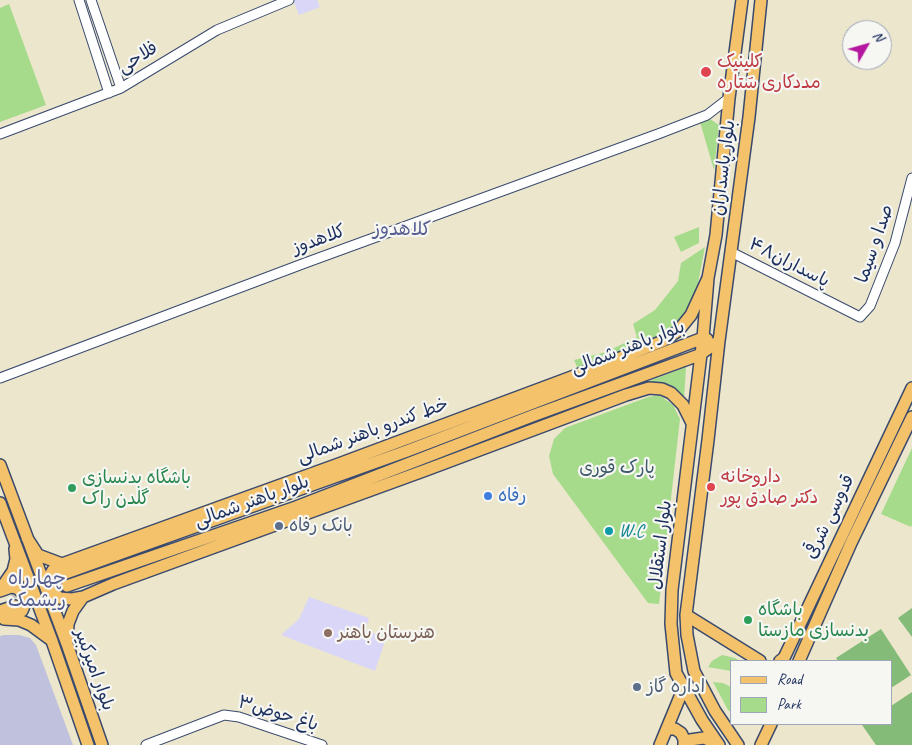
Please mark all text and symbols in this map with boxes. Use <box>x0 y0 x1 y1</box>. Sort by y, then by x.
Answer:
north arrow <box>842 20 892 70</box>
text: N <box>869 27 888 45</box>
street label: فلاحی <box>114 37 162 79</box>
place label: کلینیک مددکاری سَتاره <box>717 51 821 94</box>
marker: کلینیک مددکاری سَتاره <box>699 65 713 79</box>
street label: بلوار پاسداران <box>707 119 741 217</box>
street label: صدا و سیما <box>852 202 898 286</box>
district label: کلاهدوز <box>373 219 431 241</box>
street label: کلاهدوز <box>289 220 349 260</box>
street label: پاسداران۴۸ <box>745 233 833 293</box>
street label: بلوار باهنر شمالی <box>568 316 688 380</box>
street label: خط کندرو باهنر شمالی <box>295 394 451 468</box>
park label: پارک قوری <box>579 457 655 479</box>
place label: داروخانه دکتر صادق پور <box>721 466 818 508</box>
place label: باشگاه بدنسازی گلدن راک <box>82 467 191 509</box>
street label: بلوار باهنر شمالی <box>192 471 312 533</box>
street label: قدوسی شرقی <box>800 471 860 563</box>
marker: داروخانه دکتر صادق پور <box>705 481 717 493</box>
marker: باشگاه بدنسازی گلدن راک <box>66 482 78 494</box>
place label: رفاه <box>498 485 526 507</box>
marker: رفاه <box>482 490 494 502</box>
street label: بلوار استقلال <box>645 499 677 591</box>
place label: بانک رفاه <box>289 515 353 537</box>
marker: بانک رفاه <box>273 520 285 532</box>
place label: W.C <box>619 520 644 542</box>
marker: W.C <box>603 525 615 537</box>
district label: چهارراه ریشمک <box>8 568 66 612</box>
place label: باشگاه بدنسازی مازستا <box>758 599 869 642</box>
marker: باشگاه بدنسازی مازستا <box>742 614 754 626</box>
place label: هنرستان باهنر <box>338 622 435 644</box>
street label: بلوار امیرکبیر <box>69 626 119 714</box>
marker: هنرستان باهنر <box>322 627 334 639</box>
legend <box>730 660 892 725</box>
text: Road <box>777 670 802 689</box>
place label: اداره گاز <box>647 676 705 698</box>
marker: اداره گاز <box>631 681 643 693</box>
street label: باغ حوض۳ <box>235 692 321 736</box>
text: Park <box>777 695 801 714</box>

